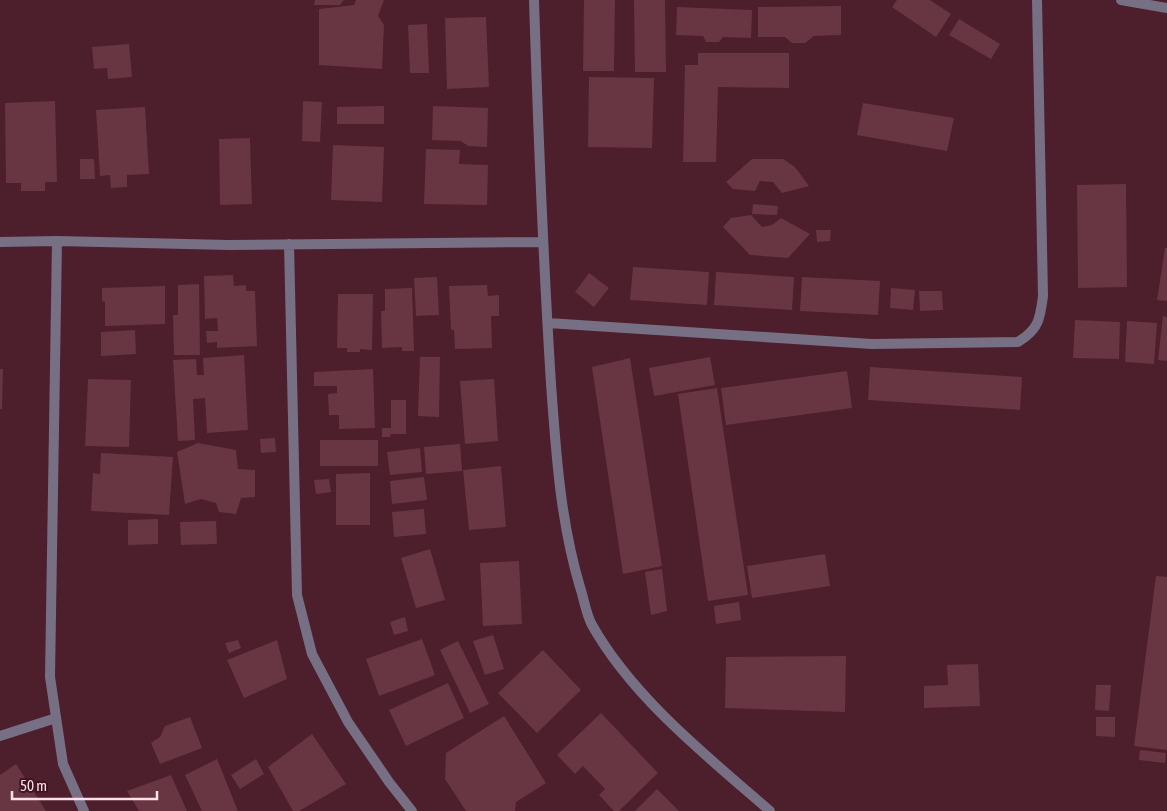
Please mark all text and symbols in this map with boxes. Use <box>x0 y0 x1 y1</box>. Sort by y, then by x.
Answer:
scale bar <box>12 768 158 800</box>
text: 50 m <box>20 777 47 794</box>

